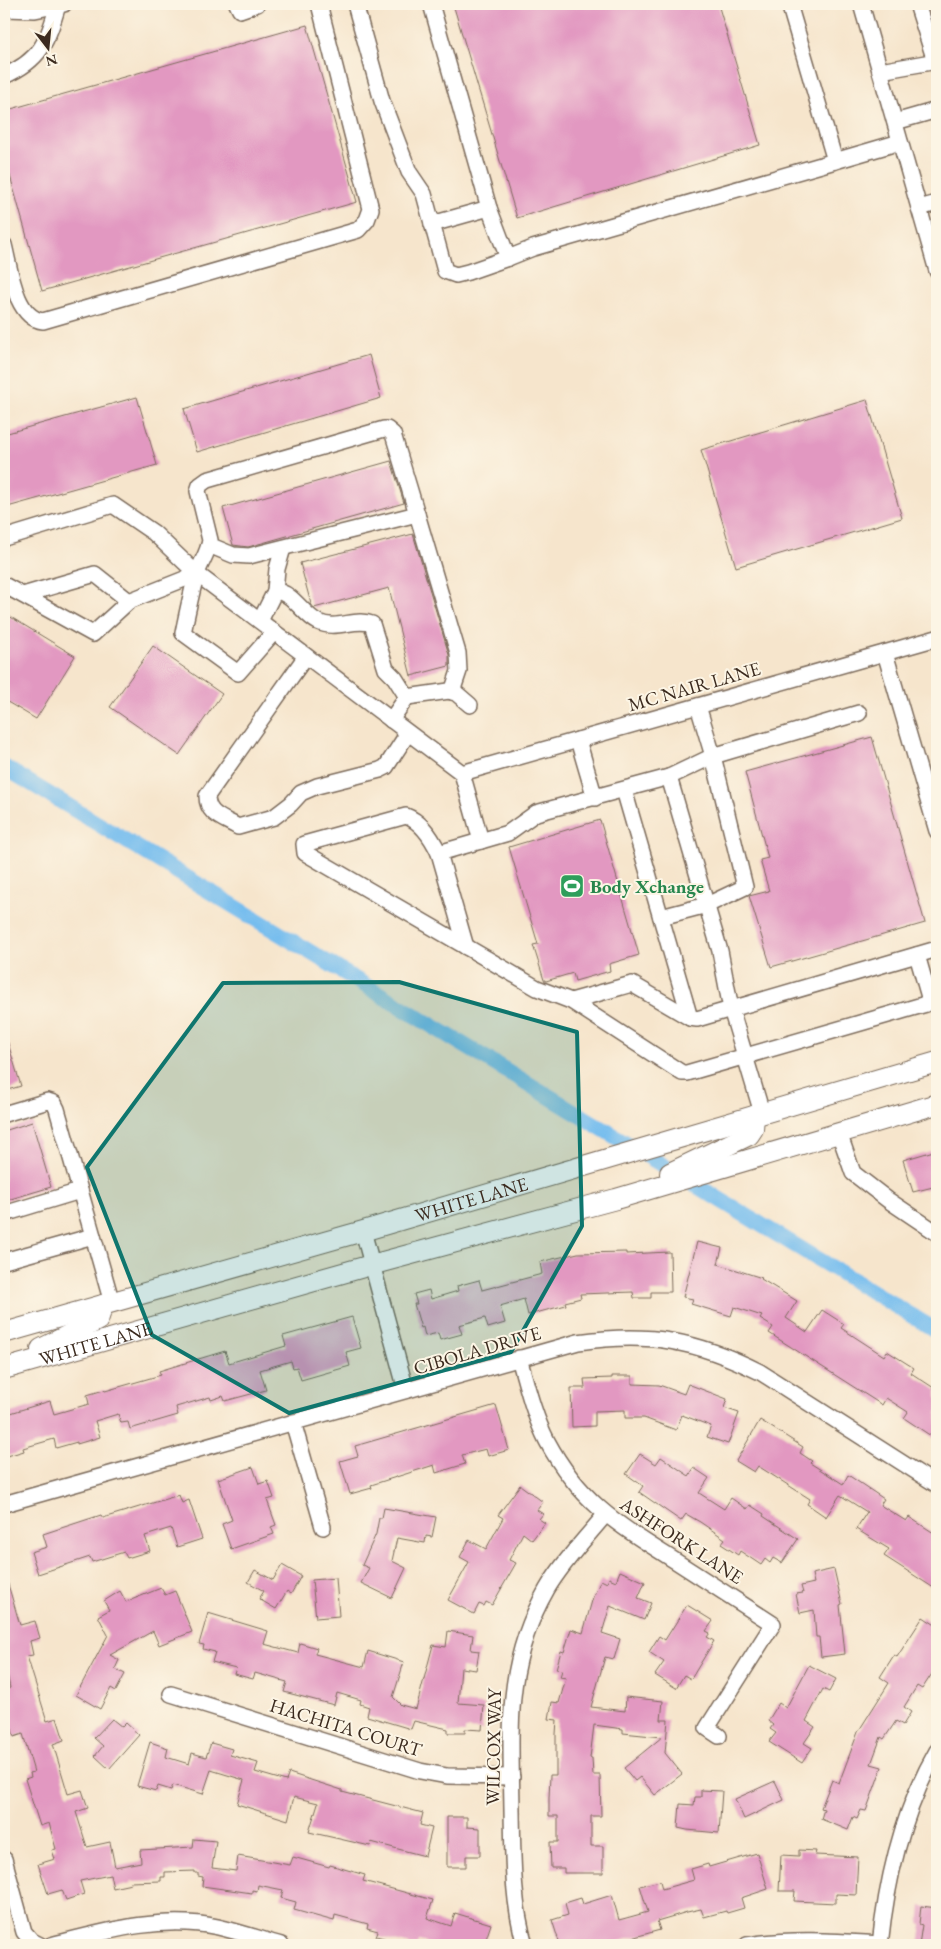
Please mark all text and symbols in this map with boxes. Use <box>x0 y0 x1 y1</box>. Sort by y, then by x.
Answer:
north arrow <box>22 22 72 72</box>
text: N <box>43 50 60 71</box>
street label: MC NAIR LANE <box>625 656 763 717</box>
sports icon: Body Xchange <box>559 873 585 899</box>
place label: Body Xchange <box>590 874 704 899</box>
street label: WHITE LANE <box>412 1171 531 1228</box>
street label: WHITE LANE <box>36 1316 155 1371</box>
street label: CIBOLA DRIVE <box>411 1320 544 1381</box>
street label: ASHFORK LANE <box>615 1491 748 1590</box>
street label: WILCOX WAY <box>480 1687 507 1806</box>
street label: HACHITA COURT <box>267 1692 425 1763</box>

